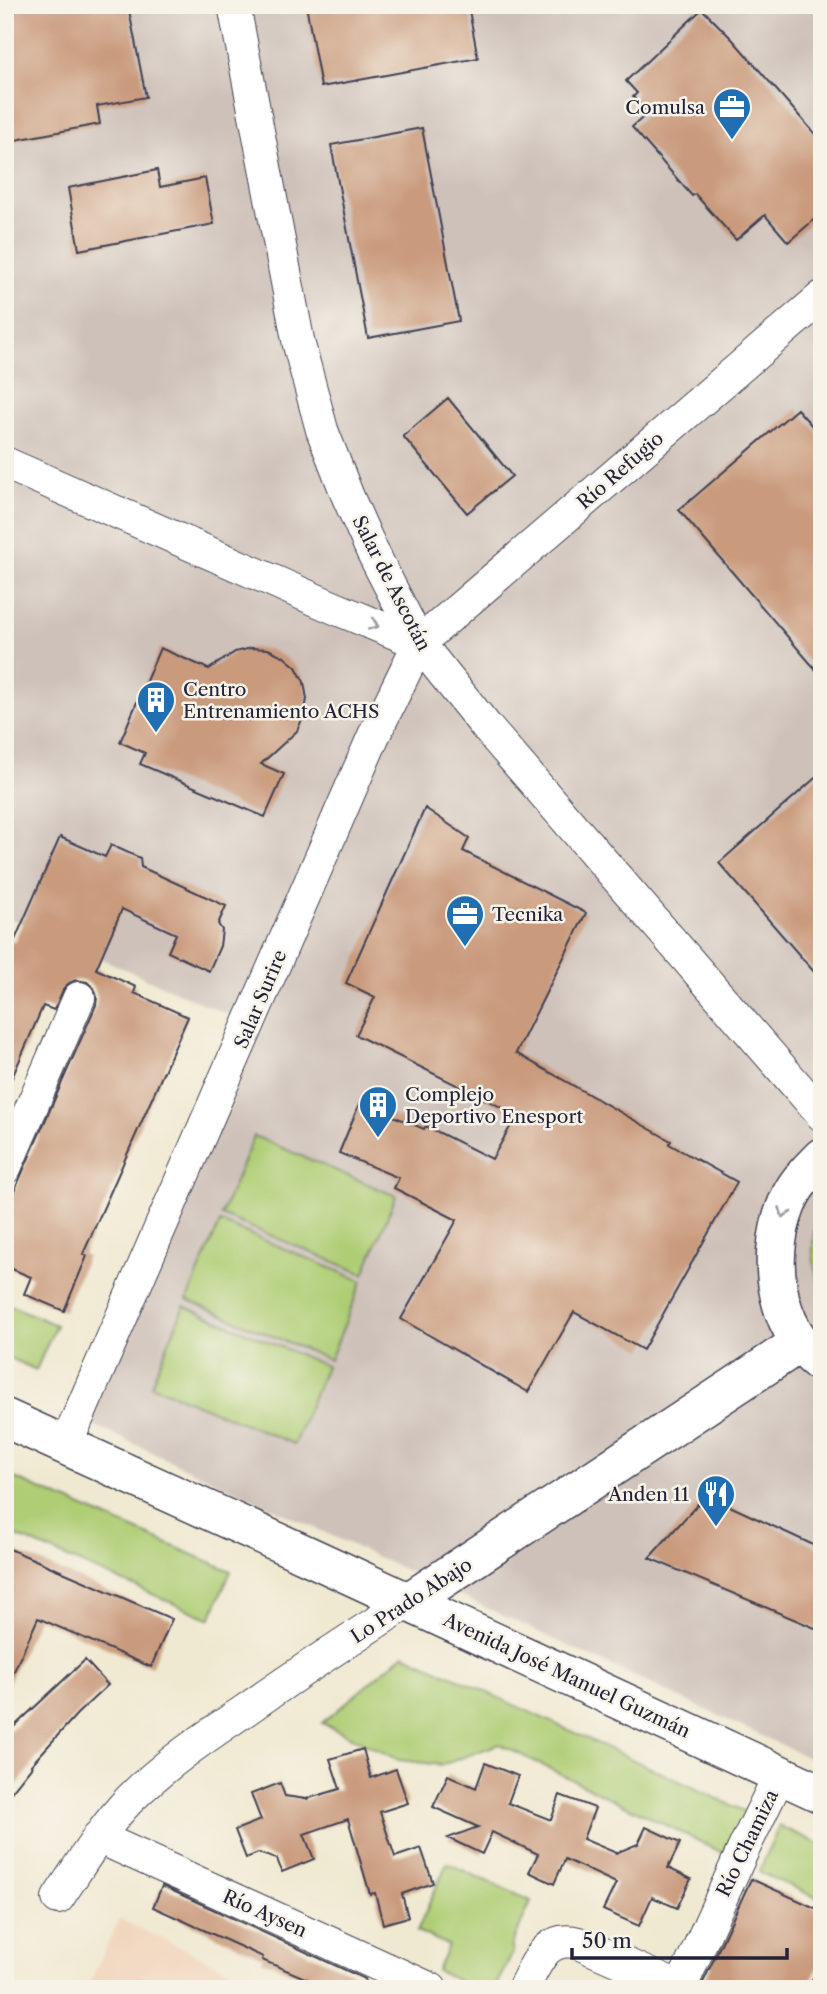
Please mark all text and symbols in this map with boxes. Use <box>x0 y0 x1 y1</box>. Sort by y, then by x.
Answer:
office icon: Comulsa <box>711 86 753 141</box>
place label: Comulsa <box>625 96 705 119</box>
street label: Río Refugio <box>572 427 668 514</box>
street label: Salar de Ascotán <box>348 512 436 655</box>
one-way arrow <box>368 616 380 630</box>
place label: Centro Entrenamiento ACHS <box>183 678 379 723</box>
building icon: Centro Entrenamiento ACHS <box>135 679 177 734</box>
office icon: Tecnika <box>444 893 486 948</box>
place label: Tecnika <box>492 903 563 926</box>
street label: Salar Surire <box>229 946 292 1052</box>
place label: Complejo Deportivo Enesport <box>405 1083 583 1128</box>
building icon: Complejo Deportivo Enesport <box>357 1084 399 1139</box>
one-way arrow <box>778 1207 792 1219</box>
restaurant icon: Anden 11 <box>695 1473 737 1528</box>
place label: Anden 11 <box>607 1483 689 1506</box>
street label: Lo Prado Abajo <box>346 1553 476 1648</box>
street label: Avenida José Manuel Guzmán <box>439 1608 694 1743</box>
street label: Río Chamiza <box>712 1786 783 1901</box>
street label: Río Aysen <box>219 1885 310 1942</box>
scale bar <box>572 1917 787 1961</box>
text: 50 m <box>582 1928 632 1953</box>

